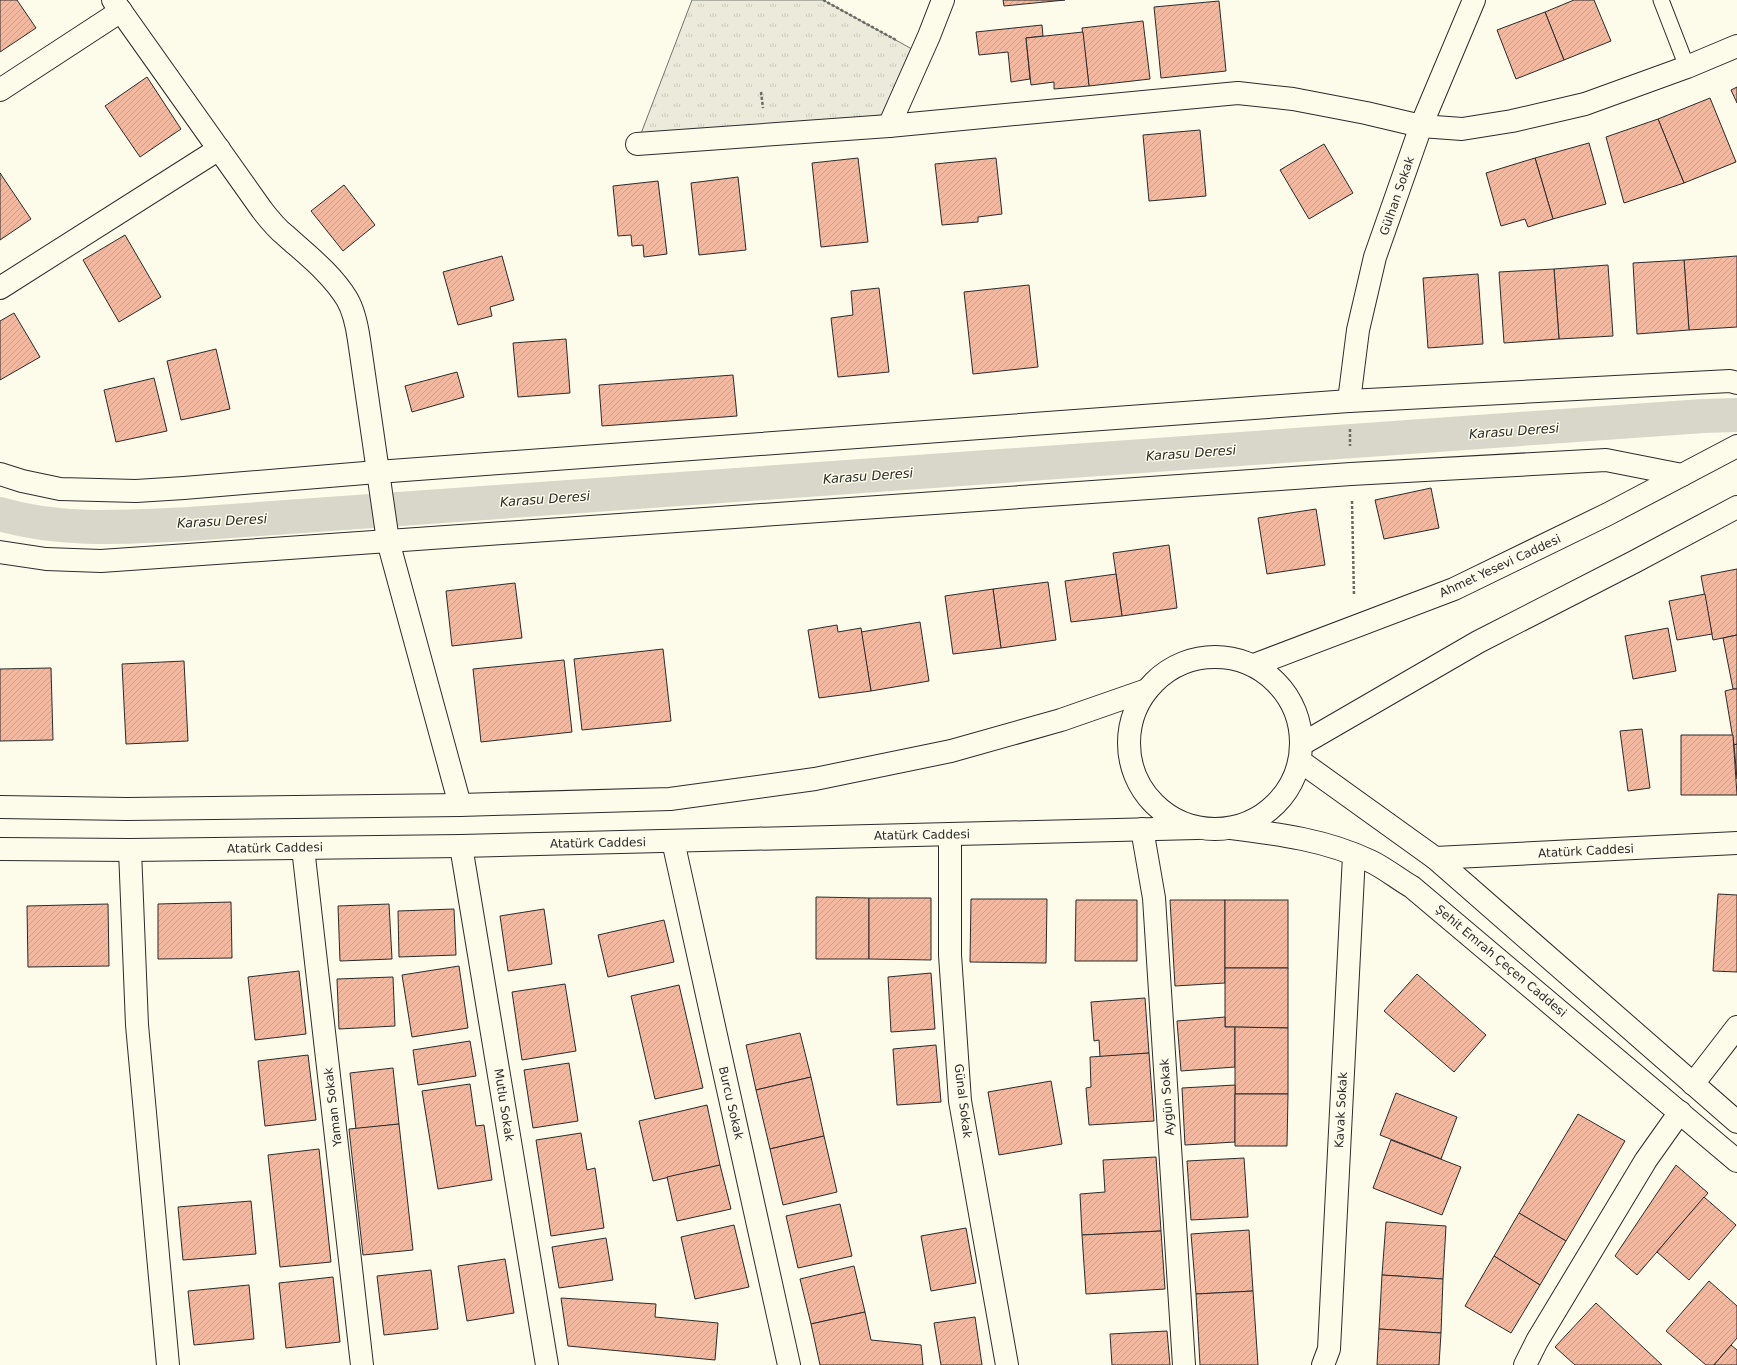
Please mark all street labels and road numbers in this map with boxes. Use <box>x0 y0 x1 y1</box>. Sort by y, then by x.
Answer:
street label: Gülhan Sokak <box>1377 155 1417 237</box>
street label: Ahmet Yesevi Caddesi <box>1437 532 1563 600</box>
street label: Atatürk Caddesi <box>874 827 970 843</box>
street label: Atatürk Caddesi <box>550 835 646 851</box>
street label: Atatürk Caddesi <box>227 840 323 856</box>
street label: Atatürk Caddesi <box>1538 841 1634 861</box>
street label: Şehit Emrah Çeçen Caddesi <box>1433 902 1569 1020</box>
street label: Aygün Sokak <box>1157 1058 1177 1136</box>
street label: Günal Sokak <box>951 1063 975 1139</box>
street label: Burcu Sokak <box>716 1065 746 1141</box>
street label: Yaman Sokak <box>321 1067 345 1148</box>
street label: Mutlu Sokak <box>491 1068 517 1142</box>
street label: Kavak Sokak <box>1332 1072 1350 1148</box>

